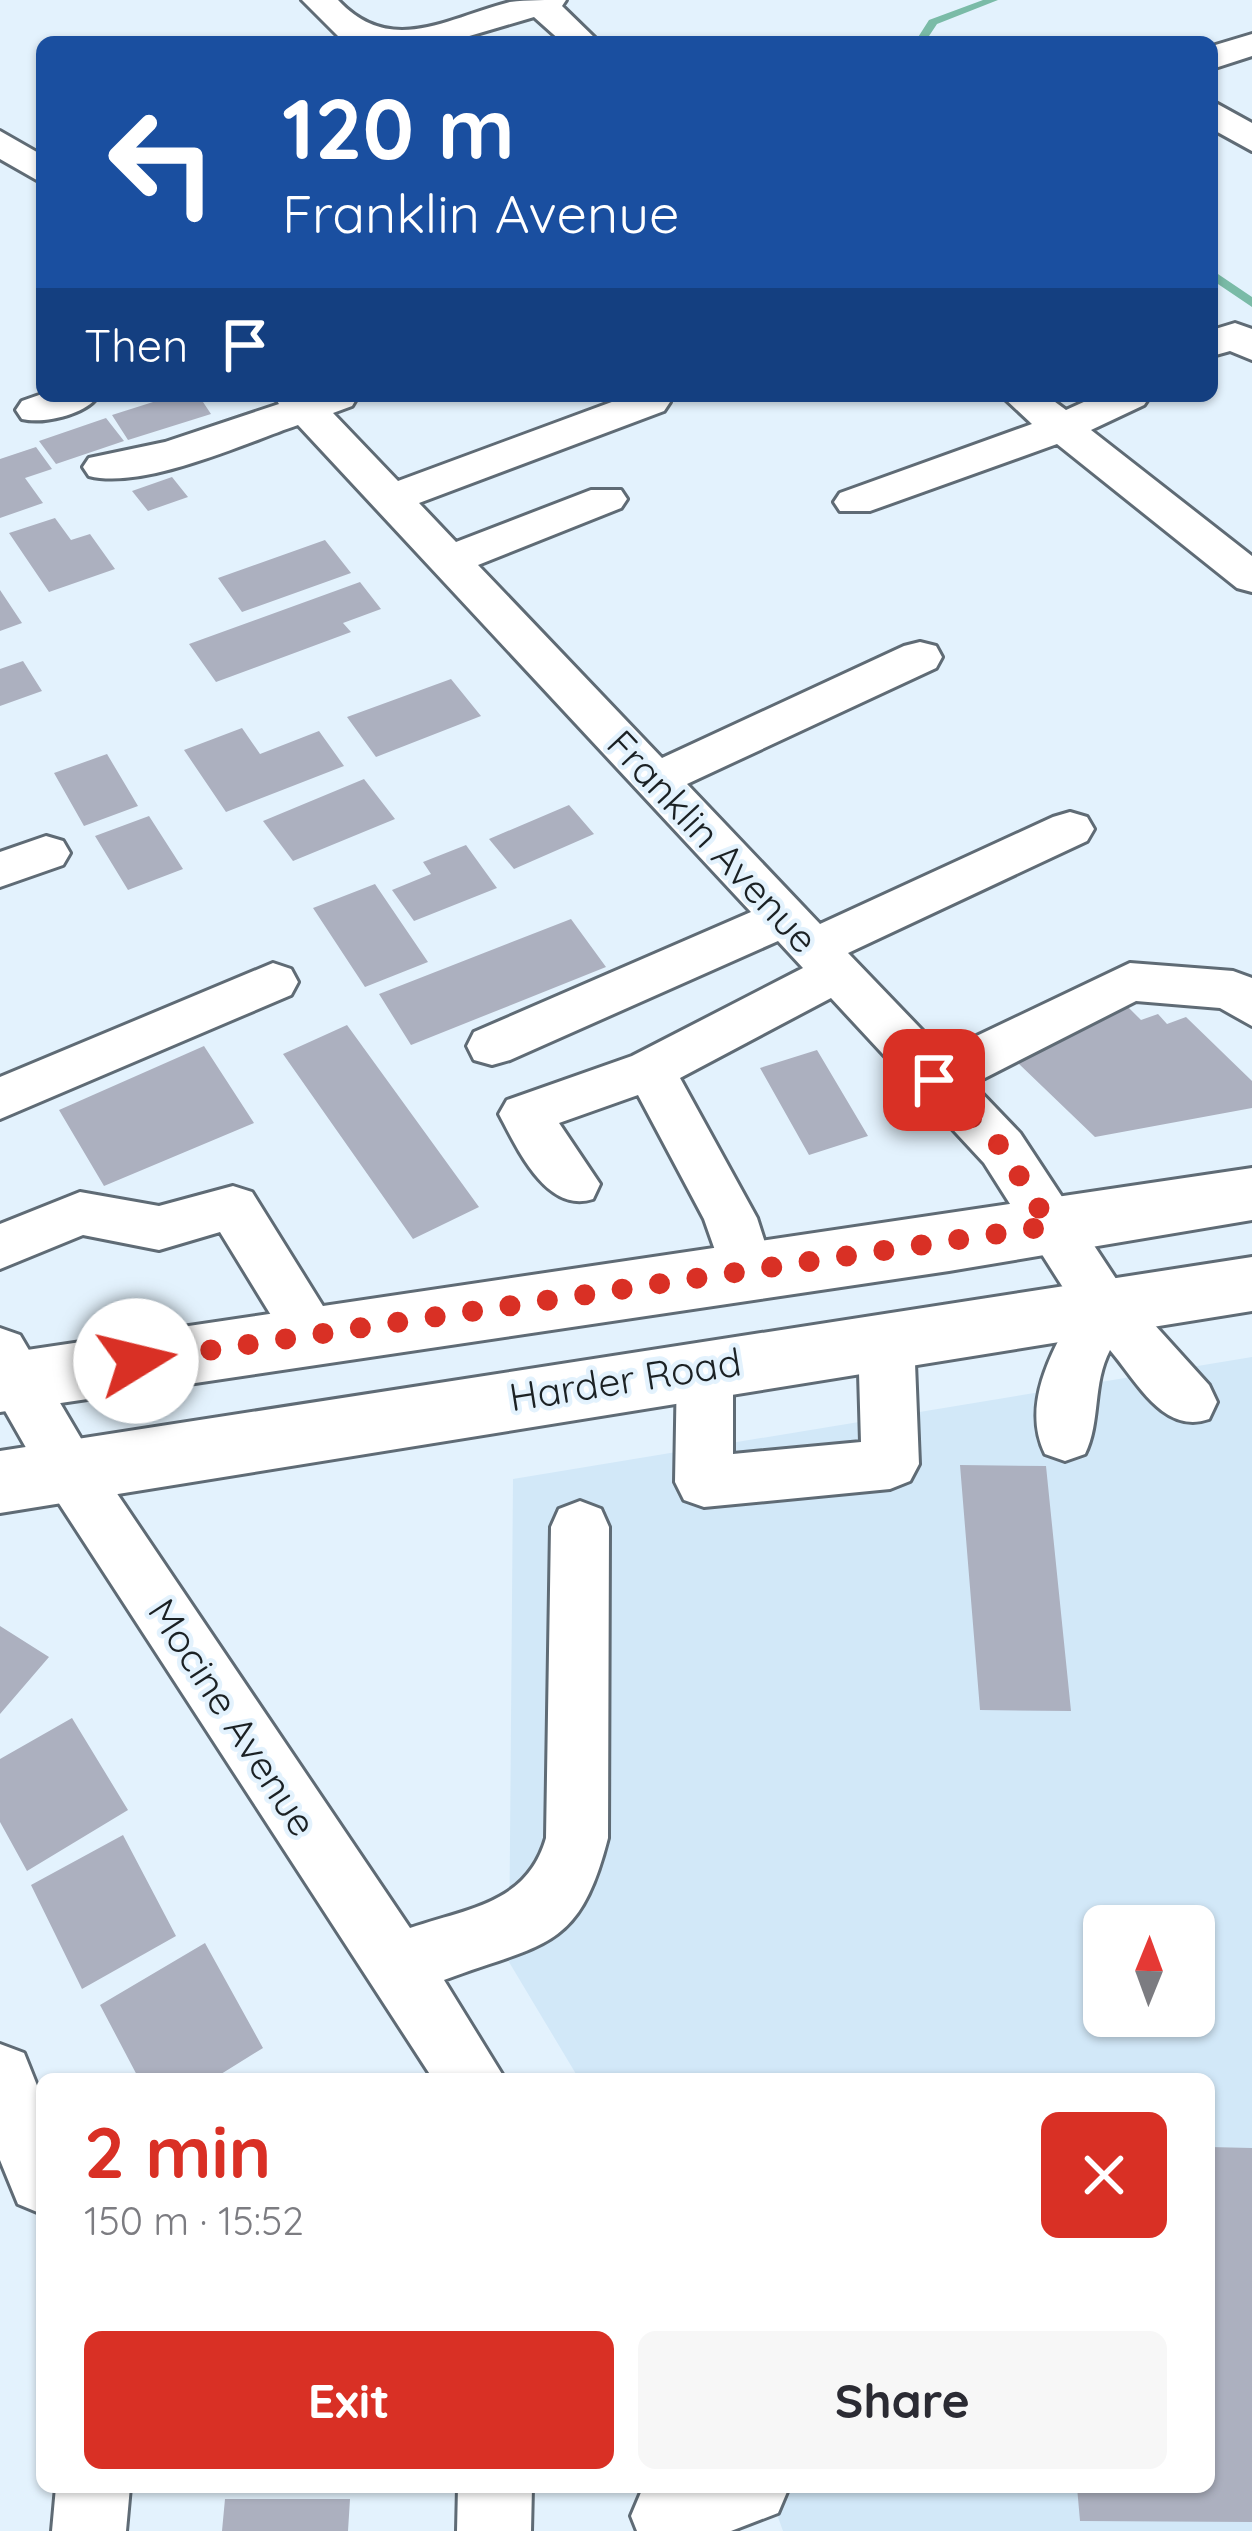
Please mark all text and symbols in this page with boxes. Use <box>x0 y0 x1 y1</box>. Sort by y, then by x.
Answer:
text: 120 m <box>282 75 515 180</box>
icon: left <box>84 84 240 240</box>
text: Franklin Avenue <box>282 179 679 247</box>
icon: arrive <box>212 312 278 378</box>
text: Then <box>84 317 188 373</box>
street label: Franklin Avenue <box>597 719 829 963</box>
pin <box>883 1029 985 1131</box>
icon: arrive <box>901 1047 967 1113</box>
position arrow <box>73 1298 199 1424</box>
street label: Harder Road <box>506 1337 744 1421</box>
street label: Mocine Avenue <box>138 1589 328 1845</box>
north arrow <box>1083 1905 1215 2037</box>
map controls <box>1083 1905 1215 2037</box>
text: 2 min <box>84 2106 271 2196</box>
button: close <box>1041 2112 1167 2238</box>
text: 150 m · 15:52 <box>84 2196 304 2245</box>
button: Exit <box>84 2331 614 2469</box>
button: Share <box>638 2331 1167 2469</box>

